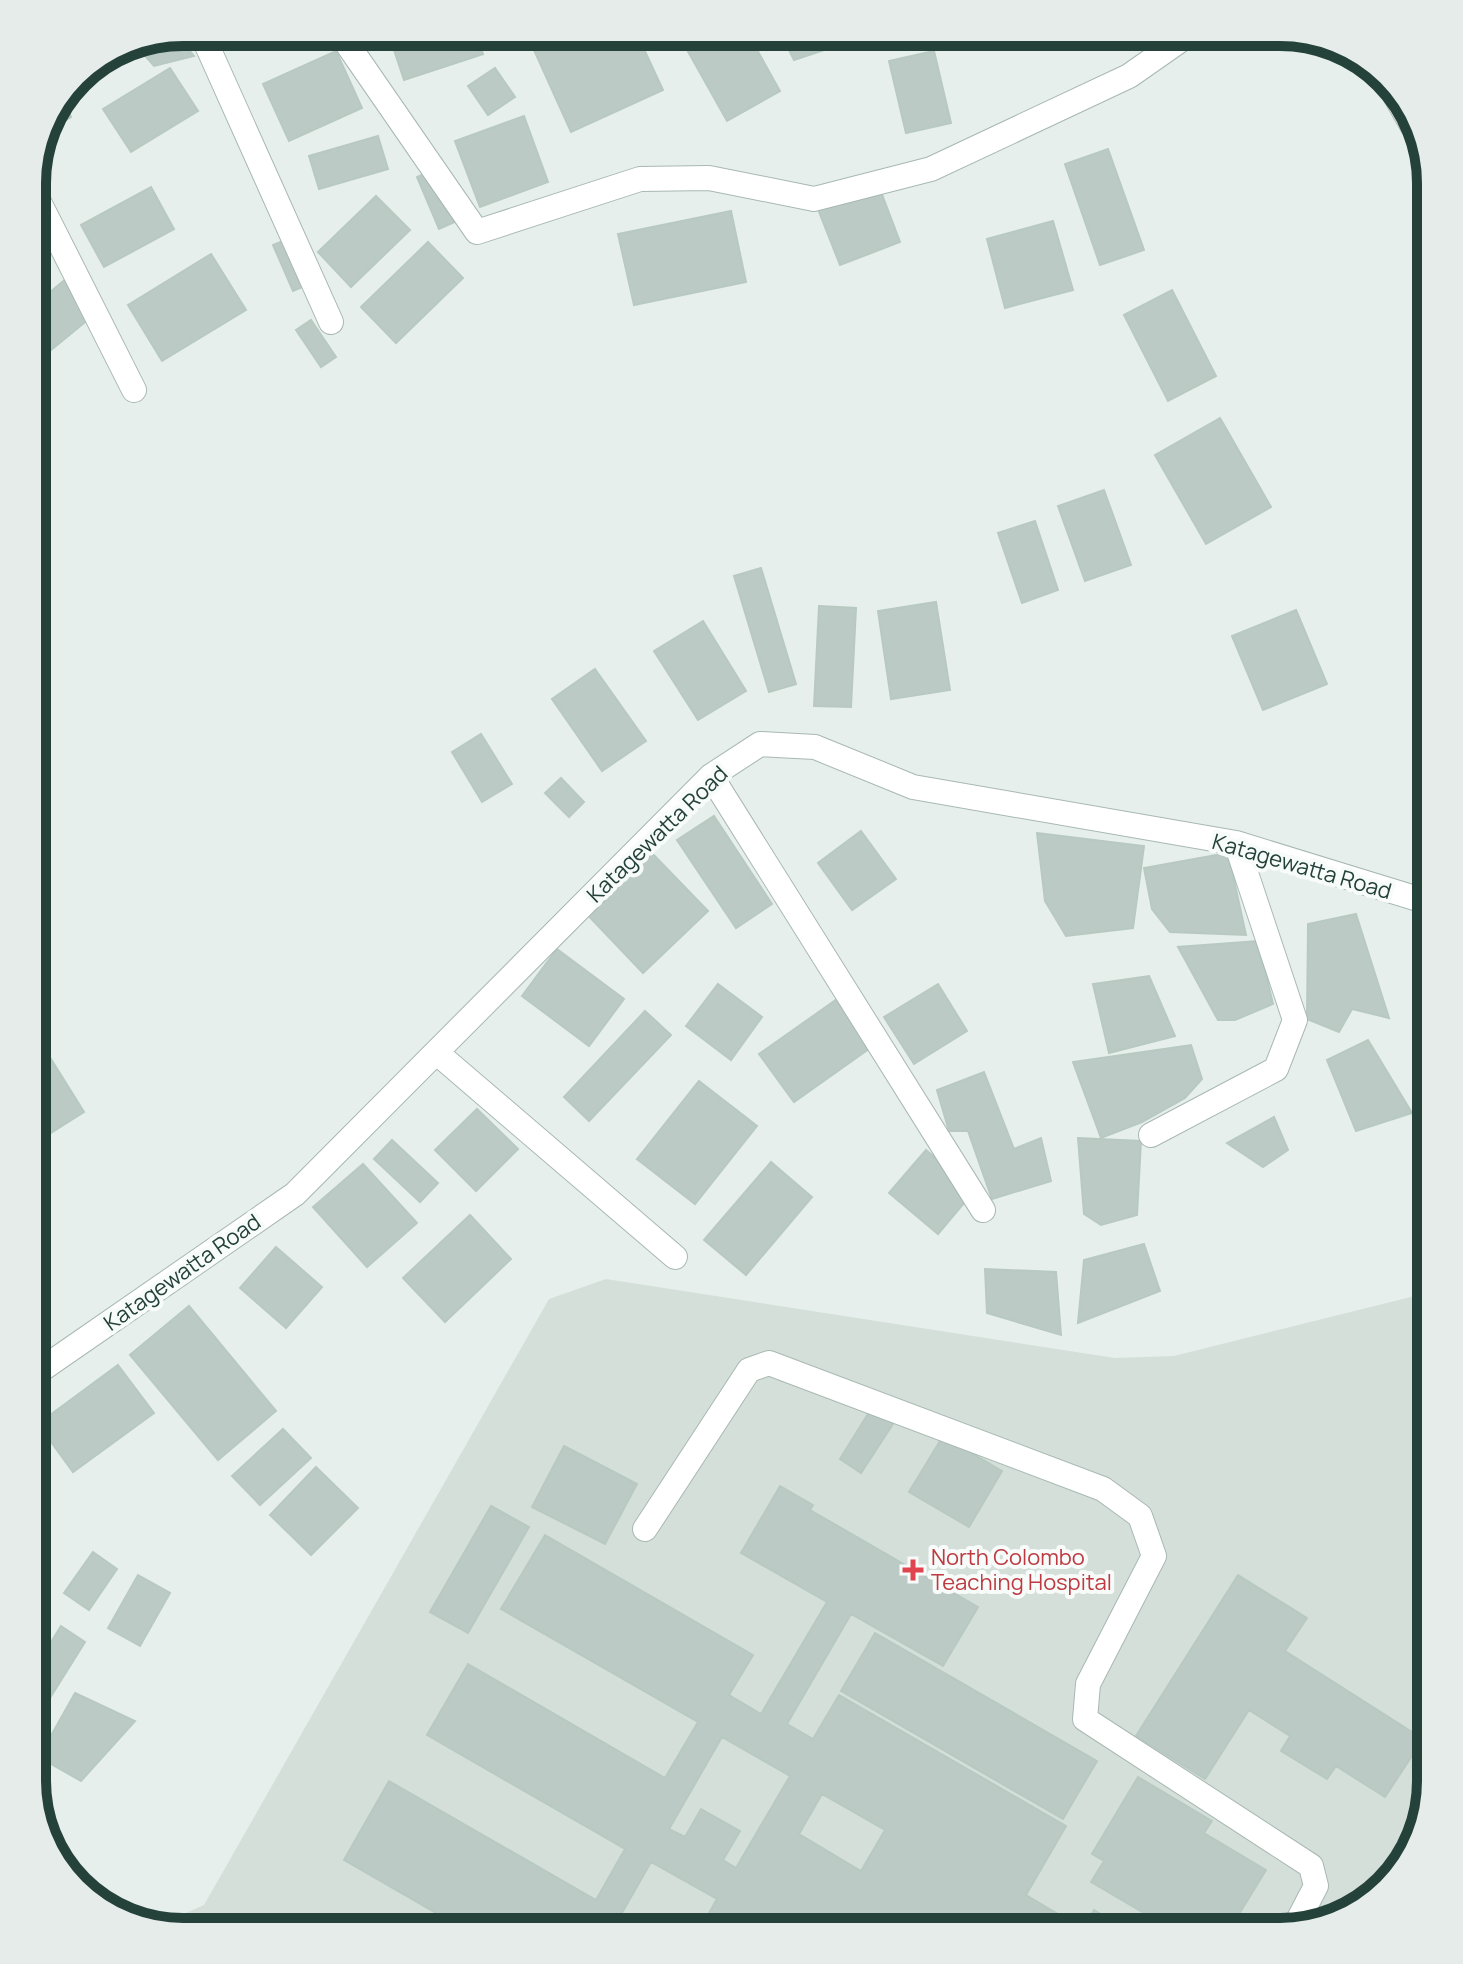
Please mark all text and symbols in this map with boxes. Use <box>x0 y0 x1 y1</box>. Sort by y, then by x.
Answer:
street label: Katagewatta Road <box>580 759 734 909</box>
street label: Katagewatta Road <box>1209 826 1395 906</box>
street label: Katagewatta Road <box>98 1207 266 1337</box>
place label: North Colombo Teaching Hospital <box>931 1542 1112 1597</box>
marker: North Colombo Teaching Hospital <box>902 1559 924 1581</box>

